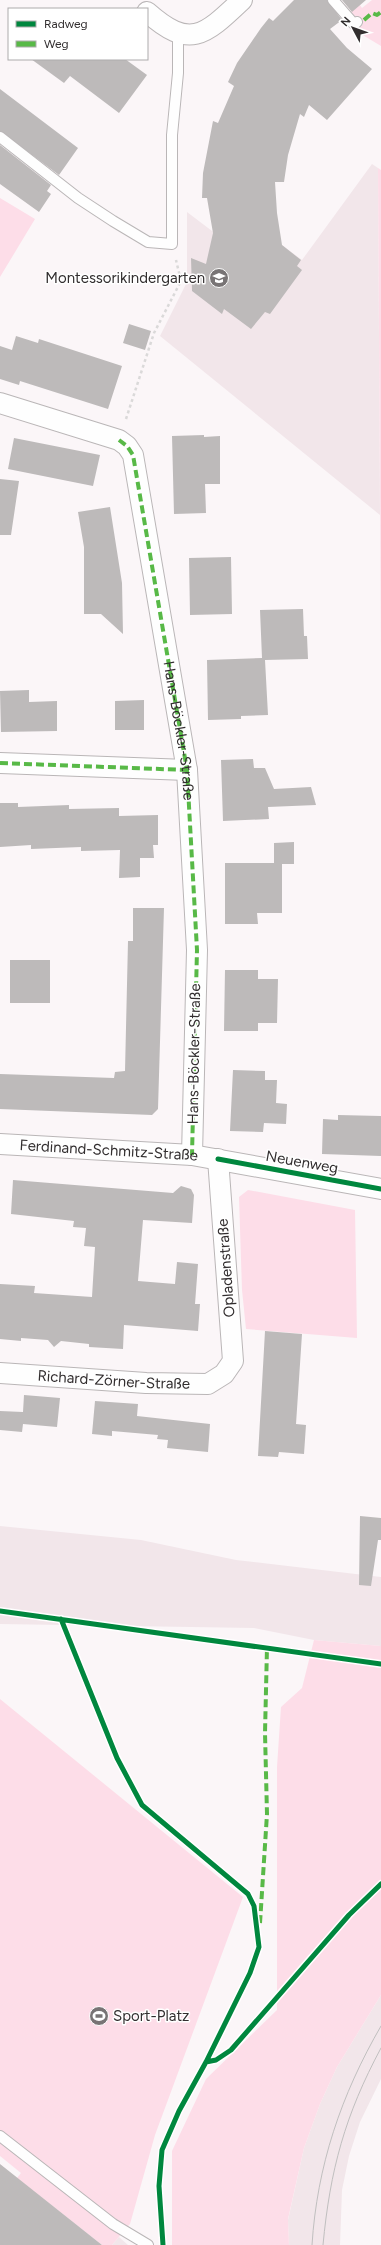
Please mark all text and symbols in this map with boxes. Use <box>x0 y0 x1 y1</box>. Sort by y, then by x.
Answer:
legend <box>8 8 148 60</box>
north arrow <box>333 8 373 48</box>
text: N <box>338 14 354 29</box>
text: Radweg <box>44 17 88 31</box>
text: Weg <box>44 37 69 51</box>
school or university icon: Montessorikindergarten <box>208 267 230 289</box>
place label: Montessorikindergarten <box>45 269 205 287</box>
street label: Hans-Böckler-Straße <box>159 660 198 801</box>
street label: Hans-Böckler-Straße <box>184 983 204 1125</box>
street label: Ferdinand-Schmitz-Straße <box>19 1136 200 1165</box>
street label: Neuenweg <box>264 1147 340 1177</box>
street label: Opladenstraße <box>214 1218 238 1318</box>
street label: Richard-Zörner-Straße <box>37 1367 190 1393</box>
sports icon: Sport-Platz <box>88 2005 110 2027</box>
place label: Sport-Platz <box>113 2007 189 2025</box>

